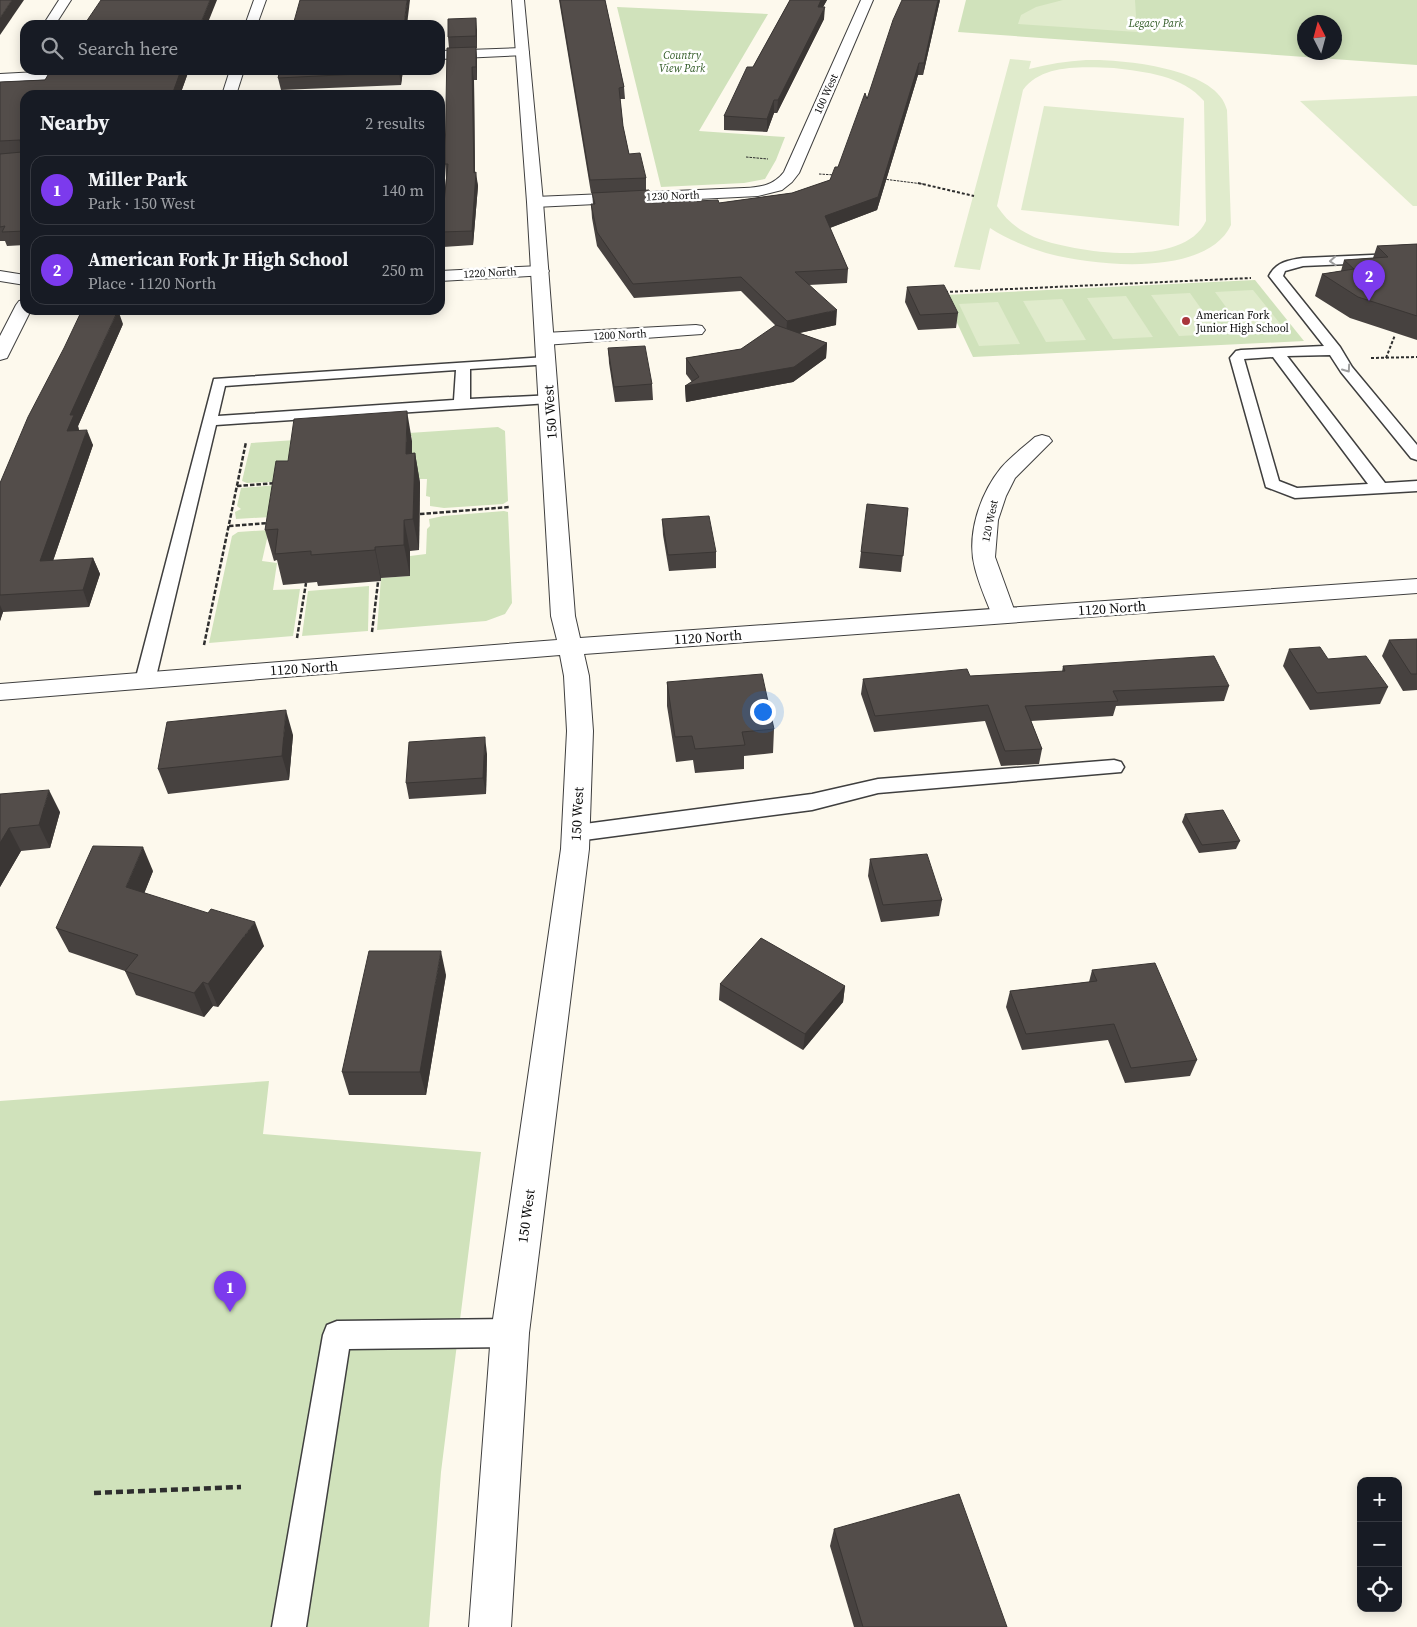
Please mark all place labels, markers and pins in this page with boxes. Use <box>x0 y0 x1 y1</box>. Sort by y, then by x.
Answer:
pin: 2 <box>1353 260 1385 301</box>
place label: American Fork Junior High School <box>1195 308 1289 336</box>
marker: American Fork Junior High School <box>1180 315 1192 327</box>
pin: 1 <box>214 1271 246 1312</box>

